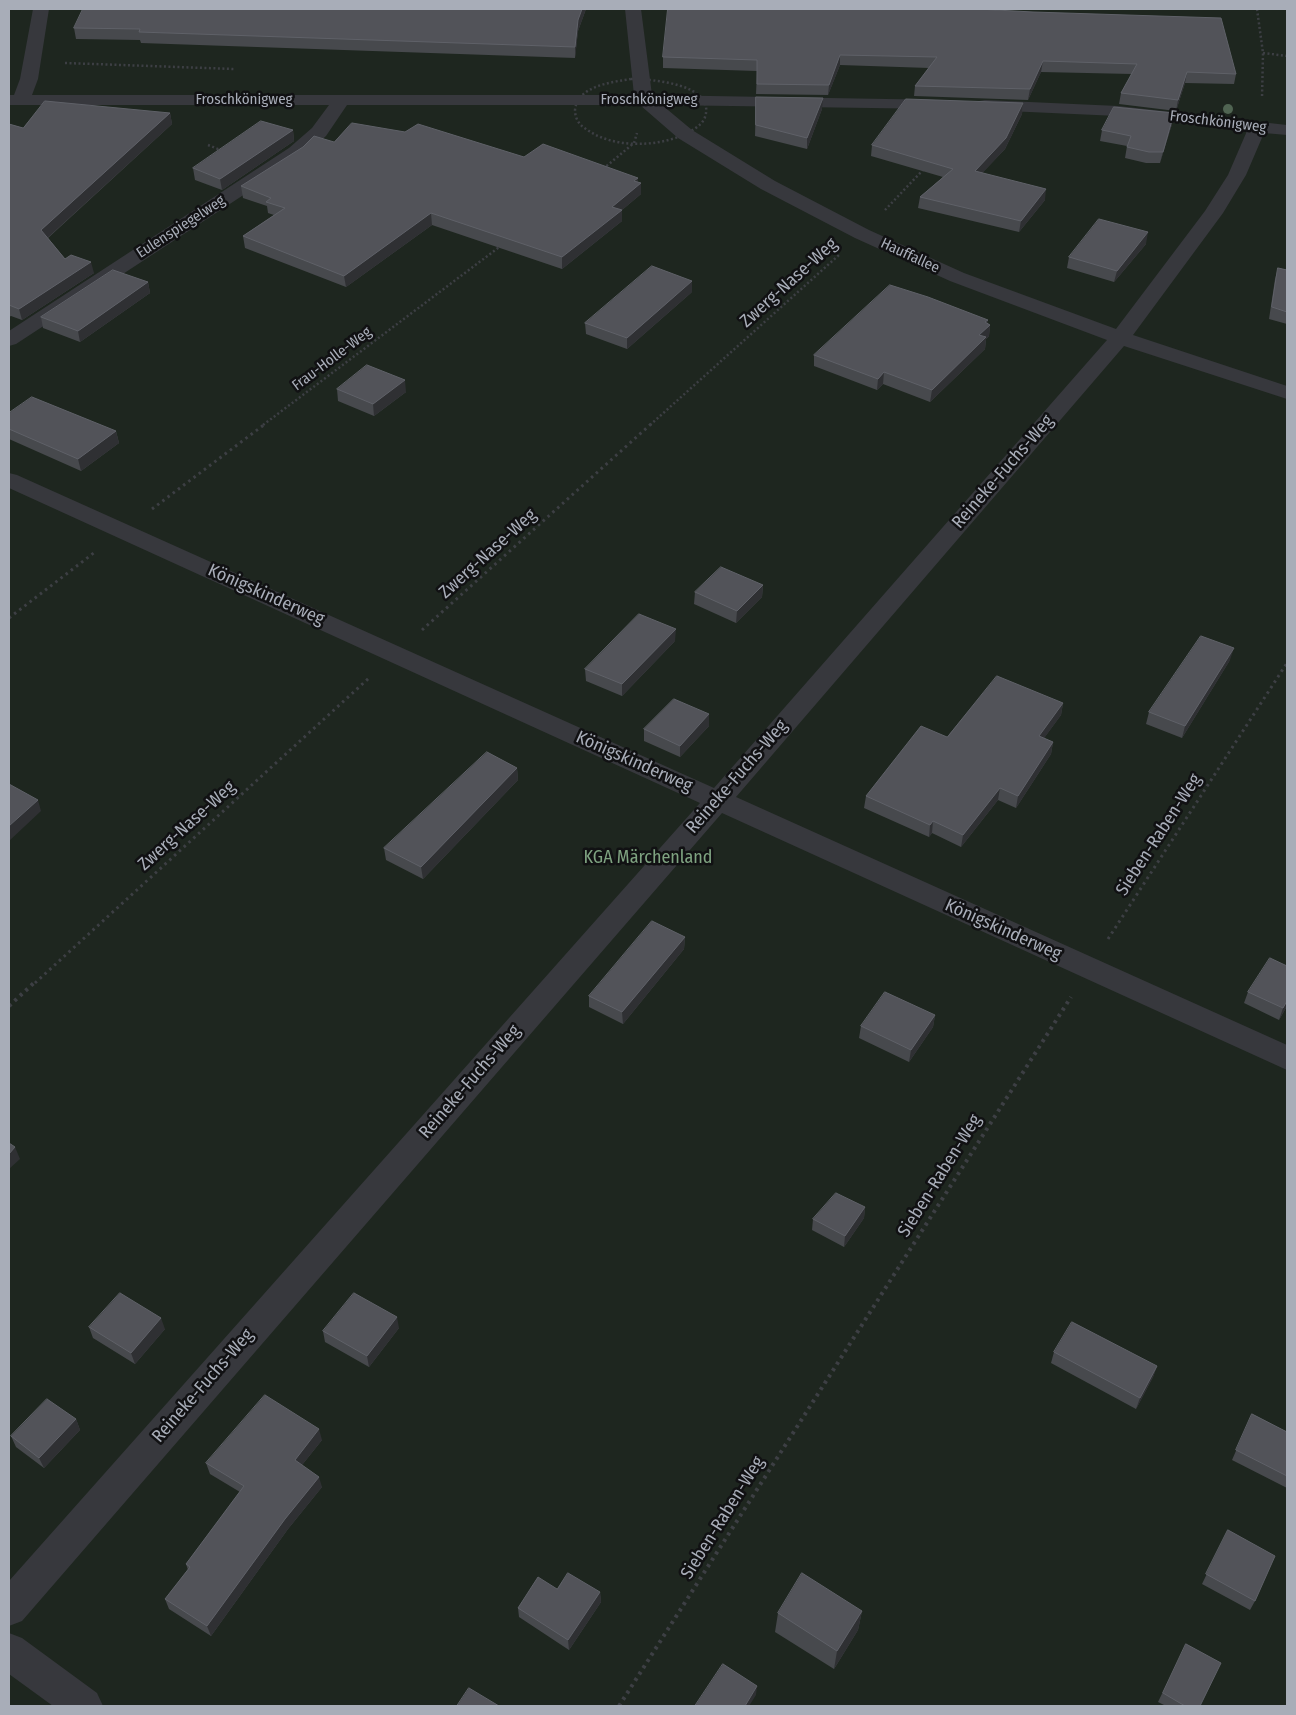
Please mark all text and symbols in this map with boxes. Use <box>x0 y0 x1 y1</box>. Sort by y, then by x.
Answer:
street label: Froschkönigweg <box>195 91 293 109</box>
street label: Froschkönigweg <box>600 91 698 109</box>
street label: Froschkönigweg <box>1169 107 1267 137</box>
street label: Eulenspiegelweg <box>133 192 229 262</box>
street label: Zwerg-Nase-Weg <box>736 234 842 332</box>
street label: Hauffallee <box>878 235 942 277</box>
street label: Frau-Holle-Weg <box>289 323 375 395</box>
street label: Reineke-Fuchs-Weg <box>948 411 1058 533</box>
street label: Zwerg-Nase-Weg <box>435 505 541 603</box>
street label: Königskinderweg <box>204 560 328 630</box>
street label: Reineke-Fuchs-Weg <box>682 716 792 838</box>
street label: Königskinderweg <box>572 727 696 797</box>
street label: Sieben-Raben-Weg <box>1112 770 1206 900</box>
street label: Zwerg-Nase-Weg <box>134 777 240 875</box>
park label: KGA Märchenland <box>584 847 712 869</box>
street label: Königskinderweg <box>941 895 1065 965</box>
street label: Reineke-Fuchs-Weg <box>415 1021 525 1143</box>
street label: Sieben-Raben-Weg <box>894 1111 986 1241</box>
street label: Reineke-Fuchs-Weg <box>148 1325 258 1447</box>
street label: Sieben-Raben-Weg <box>677 1453 769 1583</box>

